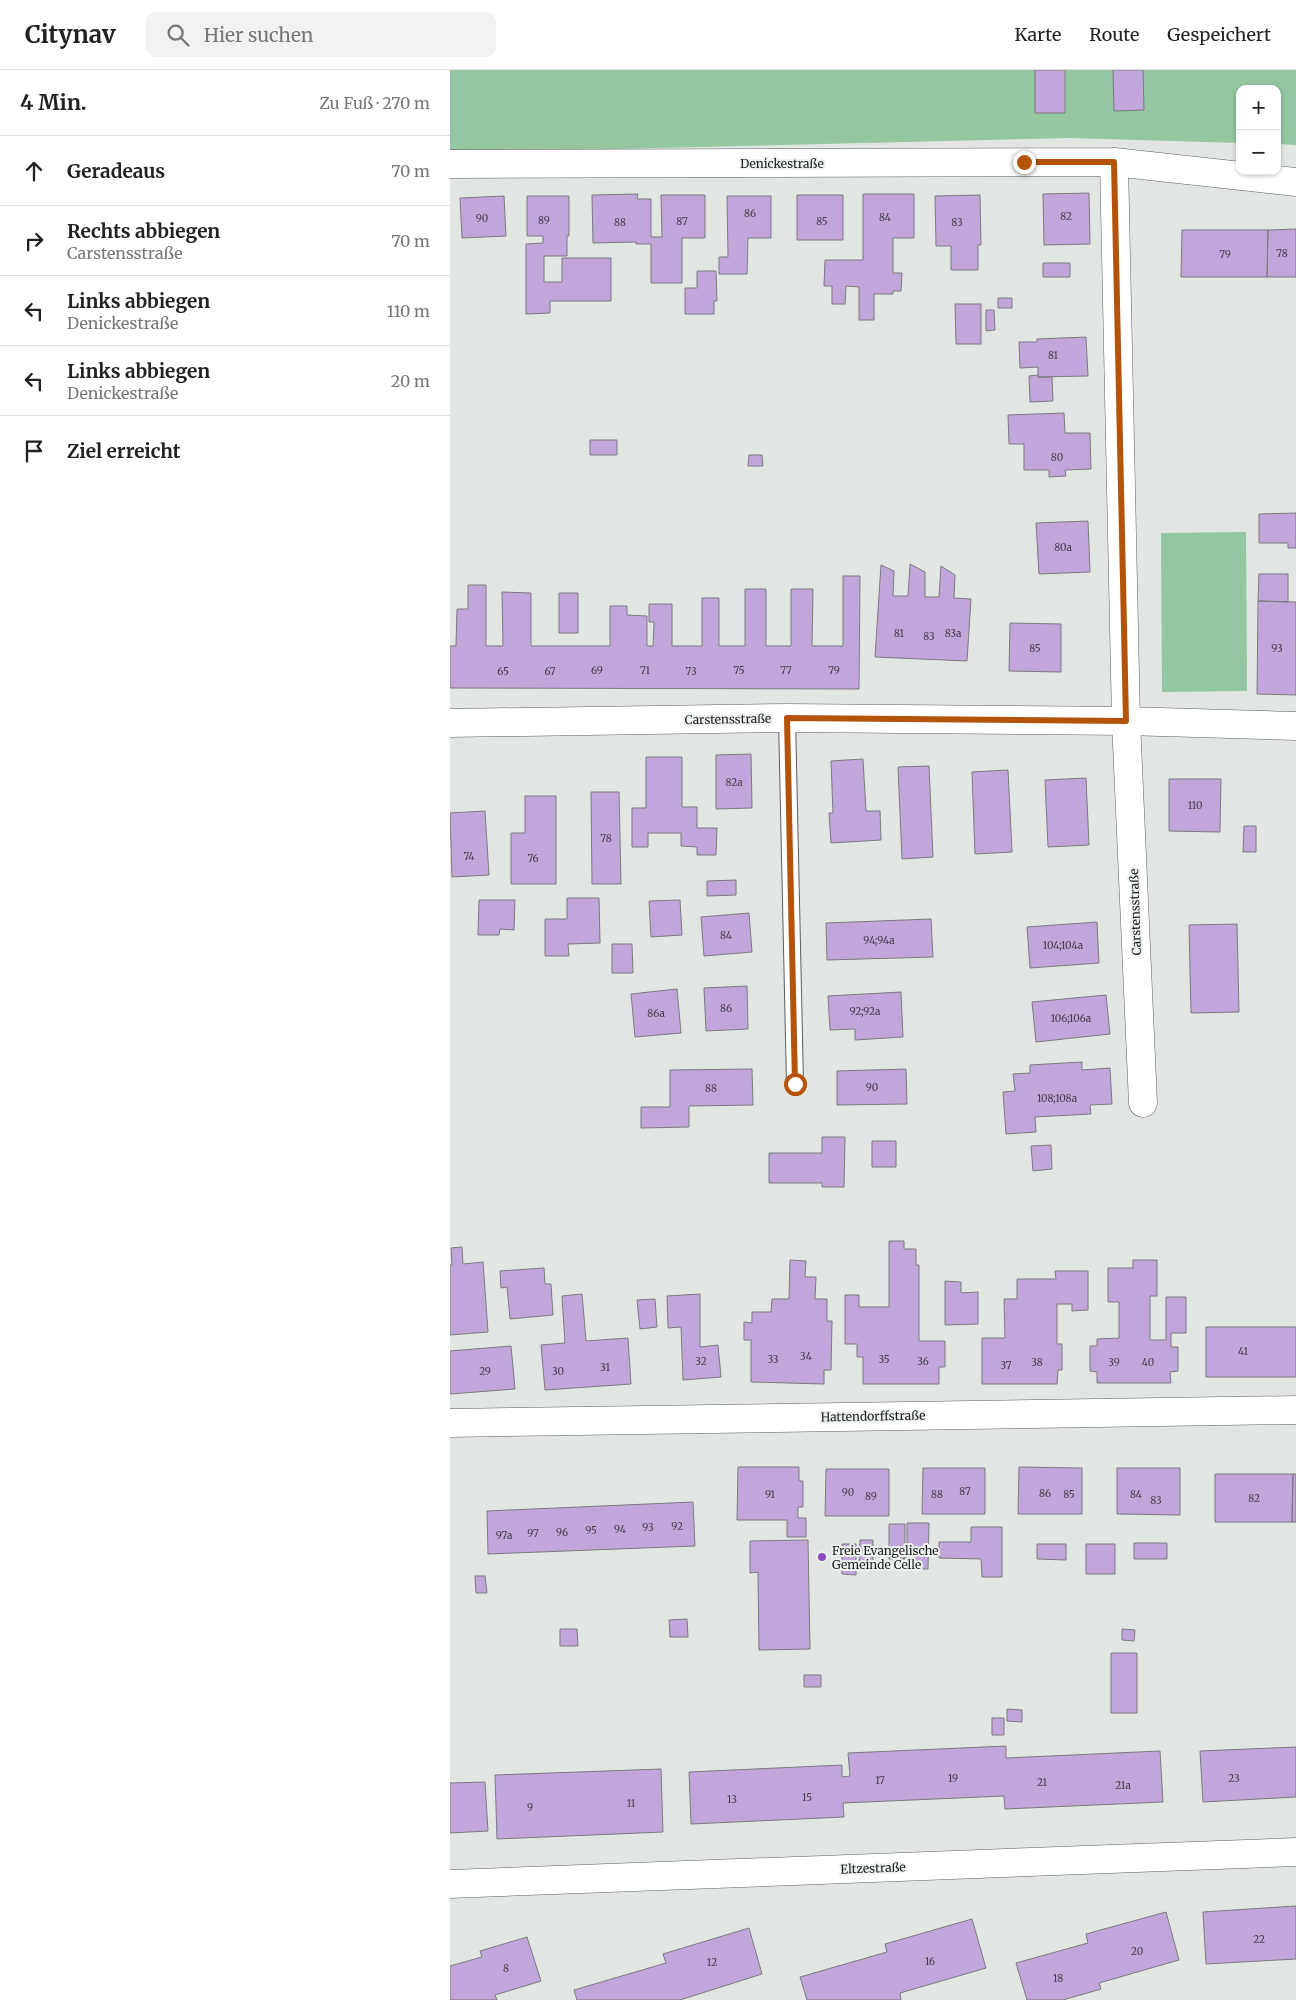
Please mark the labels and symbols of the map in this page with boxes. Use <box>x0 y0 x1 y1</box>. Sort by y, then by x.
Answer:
route end <box>1013 151 1036 174</box>
street label: Denickestraße <box>740 156 824 171</box>
house number: 86 <box>744 207 756 220</box>
house number: 82 <box>1060 210 1072 223</box>
house number: 84 <box>879 211 891 224</box>
house number: 90 <box>476 212 488 225</box>
house number: 89 <box>538 214 550 227</box>
house number: 87 <box>676 215 688 228</box>
house number: 85 <box>816 215 828 228</box>
house number: 88 <box>614 216 626 229</box>
house number: 83 <box>951 216 963 229</box>
house number: 78 <box>1276 247 1288 260</box>
house number: 79 <box>1219 248 1231 261</box>
house number: 81 <box>1048 349 1059 362</box>
house number: 80 <box>1051 451 1063 464</box>
house number: 80a <box>1054 541 1073 554</box>
house number: 81 <box>894 627 905 640</box>
house number: 83a <box>945 627 962 640</box>
house number: 83 <box>923 630 935 643</box>
house number: 85 <box>1029 642 1041 655</box>
house number: 93 <box>1271 642 1283 655</box>
house number: 69 <box>591 664 603 677</box>
house number: 71 <box>640 664 650 677</box>
house number: 75 <box>733 664 745 677</box>
house number: 77 <box>780 664 792 677</box>
house number: 79 <box>828 664 840 677</box>
house number: 65 <box>497 665 509 678</box>
house number: 67 <box>545 665 556 678</box>
house number: 73 <box>685 665 697 678</box>
street label: Carstensstraße <box>685 711 771 727</box>
house number: 82a <box>725 776 743 789</box>
house number: 110 <box>1188 799 1202 812</box>
house number: 78 <box>600 832 612 845</box>
house number: 74 <box>464 850 475 863</box>
house number: 76 <box>527 852 539 865</box>
street label: Carstensstraße <box>1126 868 1144 956</box>
house number: 84 <box>720 929 732 942</box>
house number: 94;94a <box>863 934 895 947</box>
house number: 104;104a <box>1043 939 1084 952</box>
house number: 86 <box>720 1002 732 1015</box>
house number: 92;92a <box>850 1005 881 1018</box>
house number: 86a <box>647 1007 665 1020</box>
house number: 106;106a <box>1051 1012 1092 1025</box>
route start <box>784 1073 807 1096</box>
house number: 90 <box>866 1081 878 1094</box>
house number: 88 <box>705 1082 717 1095</box>
house number: 108;108a <box>1037 1092 1078 1105</box>
house number: 41 <box>1238 1345 1248 1358</box>
house number: 34 <box>800 1350 812 1363</box>
house number: 33 <box>768 1353 779 1366</box>
house number: 35 <box>878 1353 890 1366</box>
house number: 32 <box>695 1355 707 1368</box>
house number: 36 <box>917 1355 929 1368</box>
house number: 38 <box>1031 1356 1043 1369</box>
house number: 39 <box>1108 1356 1120 1369</box>
house number: 40 <box>1142 1356 1154 1369</box>
house number: 37 <box>1000 1359 1012 1372</box>
house number: 31 <box>600 1361 610 1374</box>
house number: 29 <box>479 1365 491 1378</box>
house number: 30 <box>552 1365 564 1378</box>
street label: Hattendorffstraße <box>821 1408 925 1424</box>
house number: 87 <box>959 1485 971 1498</box>
house number: 90 <box>842 1486 854 1499</box>
house number: 86 <box>1039 1487 1051 1500</box>
house number: 91 <box>765 1488 776 1501</box>
house number: 88 <box>931 1488 943 1501</box>
house number: 85 <box>1063 1488 1075 1501</box>
house number: 84 <box>1130 1488 1142 1501</box>
house number: 89 <box>865 1490 877 1503</box>
house number: 82 <box>1248 1492 1260 1505</box>
house number: 83 <box>1150 1494 1162 1507</box>
house number: 92 <box>671 1520 683 1533</box>
house number: 93 <box>642 1521 654 1534</box>
house number: 94 <box>614 1523 626 1536</box>
house number: 95 <box>585 1524 597 1537</box>
house number: 96 <box>556 1526 568 1539</box>
house number: 97 <box>527 1527 539 1540</box>
house number: 97a <box>496 1529 513 1542</box>
place label: Freie Evangelische Gemeinde Celle <box>832 1543 939 1572</box>
marker: Freie Evangelische Gemeinde Celle <box>816 1551 828 1563</box>
house number: 19 <box>948 1772 958 1785</box>
house number: 23 <box>1228 1772 1240 1785</box>
house number: 17 <box>875 1774 885 1787</box>
house number: 21 <box>1037 1776 1048 1789</box>
house number: 21a <box>1115 1779 1131 1792</box>
house number: 15 <box>802 1791 812 1804</box>
house number: 13 <box>727 1793 737 1806</box>
house number: 11 <box>627 1797 636 1810</box>
house number: 9 <box>527 1801 533 1814</box>
street label: Eltzestraße <box>840 1859 906 1877</box>
house number: 22 <box>1253 1933 1265 1946</box>
house number: 20 <box>1131 1945 1143 1958</box>
house number: 16 <box>925 1955 935 1968</box>
house number: 12 <box>707 1956 717 1969</box>
house number: 8 <box>503 1962 509 1975</box>
house number: 18 <box>1053 1972 1063 1985</box>

